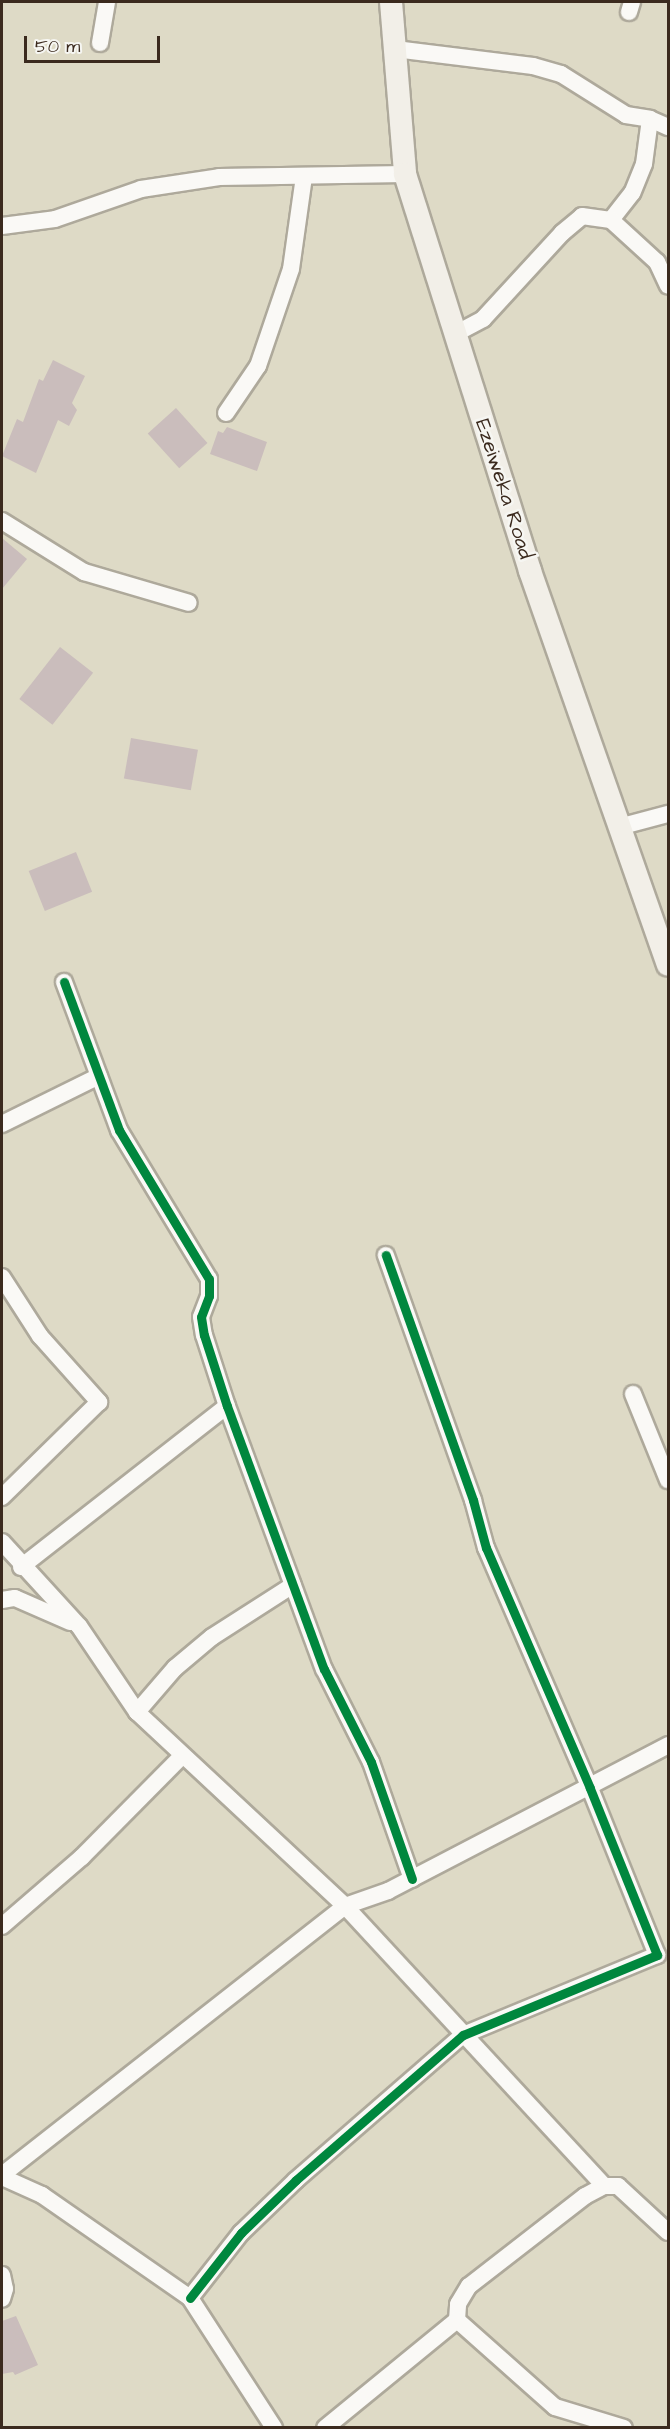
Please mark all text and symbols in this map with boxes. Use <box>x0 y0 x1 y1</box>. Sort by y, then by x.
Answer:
scale bar <box>27 24 164 62</box>
text: 50 m <box>35 34 80 59</box>
street label: Ezeiweka Road <box>469 416 539 562</box>

